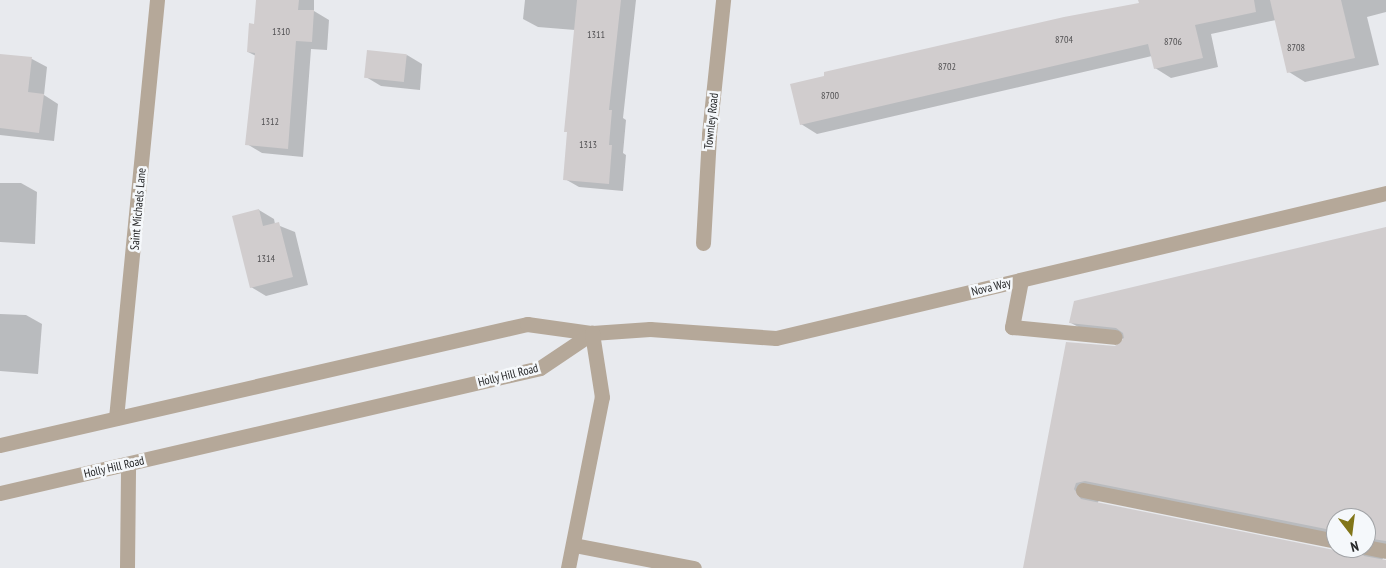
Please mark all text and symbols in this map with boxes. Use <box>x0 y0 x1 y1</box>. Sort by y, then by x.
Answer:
house number: 1310 <box>272 26 290 38</box>
house number: 1311 <box>587 29 605 41</box>
house number: 8704 <box>1055 34 1073 46</box>
house number: 8706 <box>1164 36 1182 48</box>
house number: 8708 <box>1287 42 1305 54</box>
house number: 8702 <box>938 61 956 73</box>
house number: 8700 <box>821 90 839 102</box>
street label: Townley Road <box>701 92 721 150</box>
house number: 1312 <box>261 116 279 128</box>
house number: 1313 <box>579 139 597 151</box>
street label: Saint Michaels Lane <box>127 167 149 251</box>
house number: 1314 <box>257 253 275 265</box>
street label: Nova Way <box>970 275 1012 299</box>
street label: Holly Hill Road <box>476 361 540 389</box>
street label: Holly Hill Road <box>82 453 146 481</box>
north arrow <box>1326 508 1376 558</box>
text: N <box>1349 537 1361 556</box>

